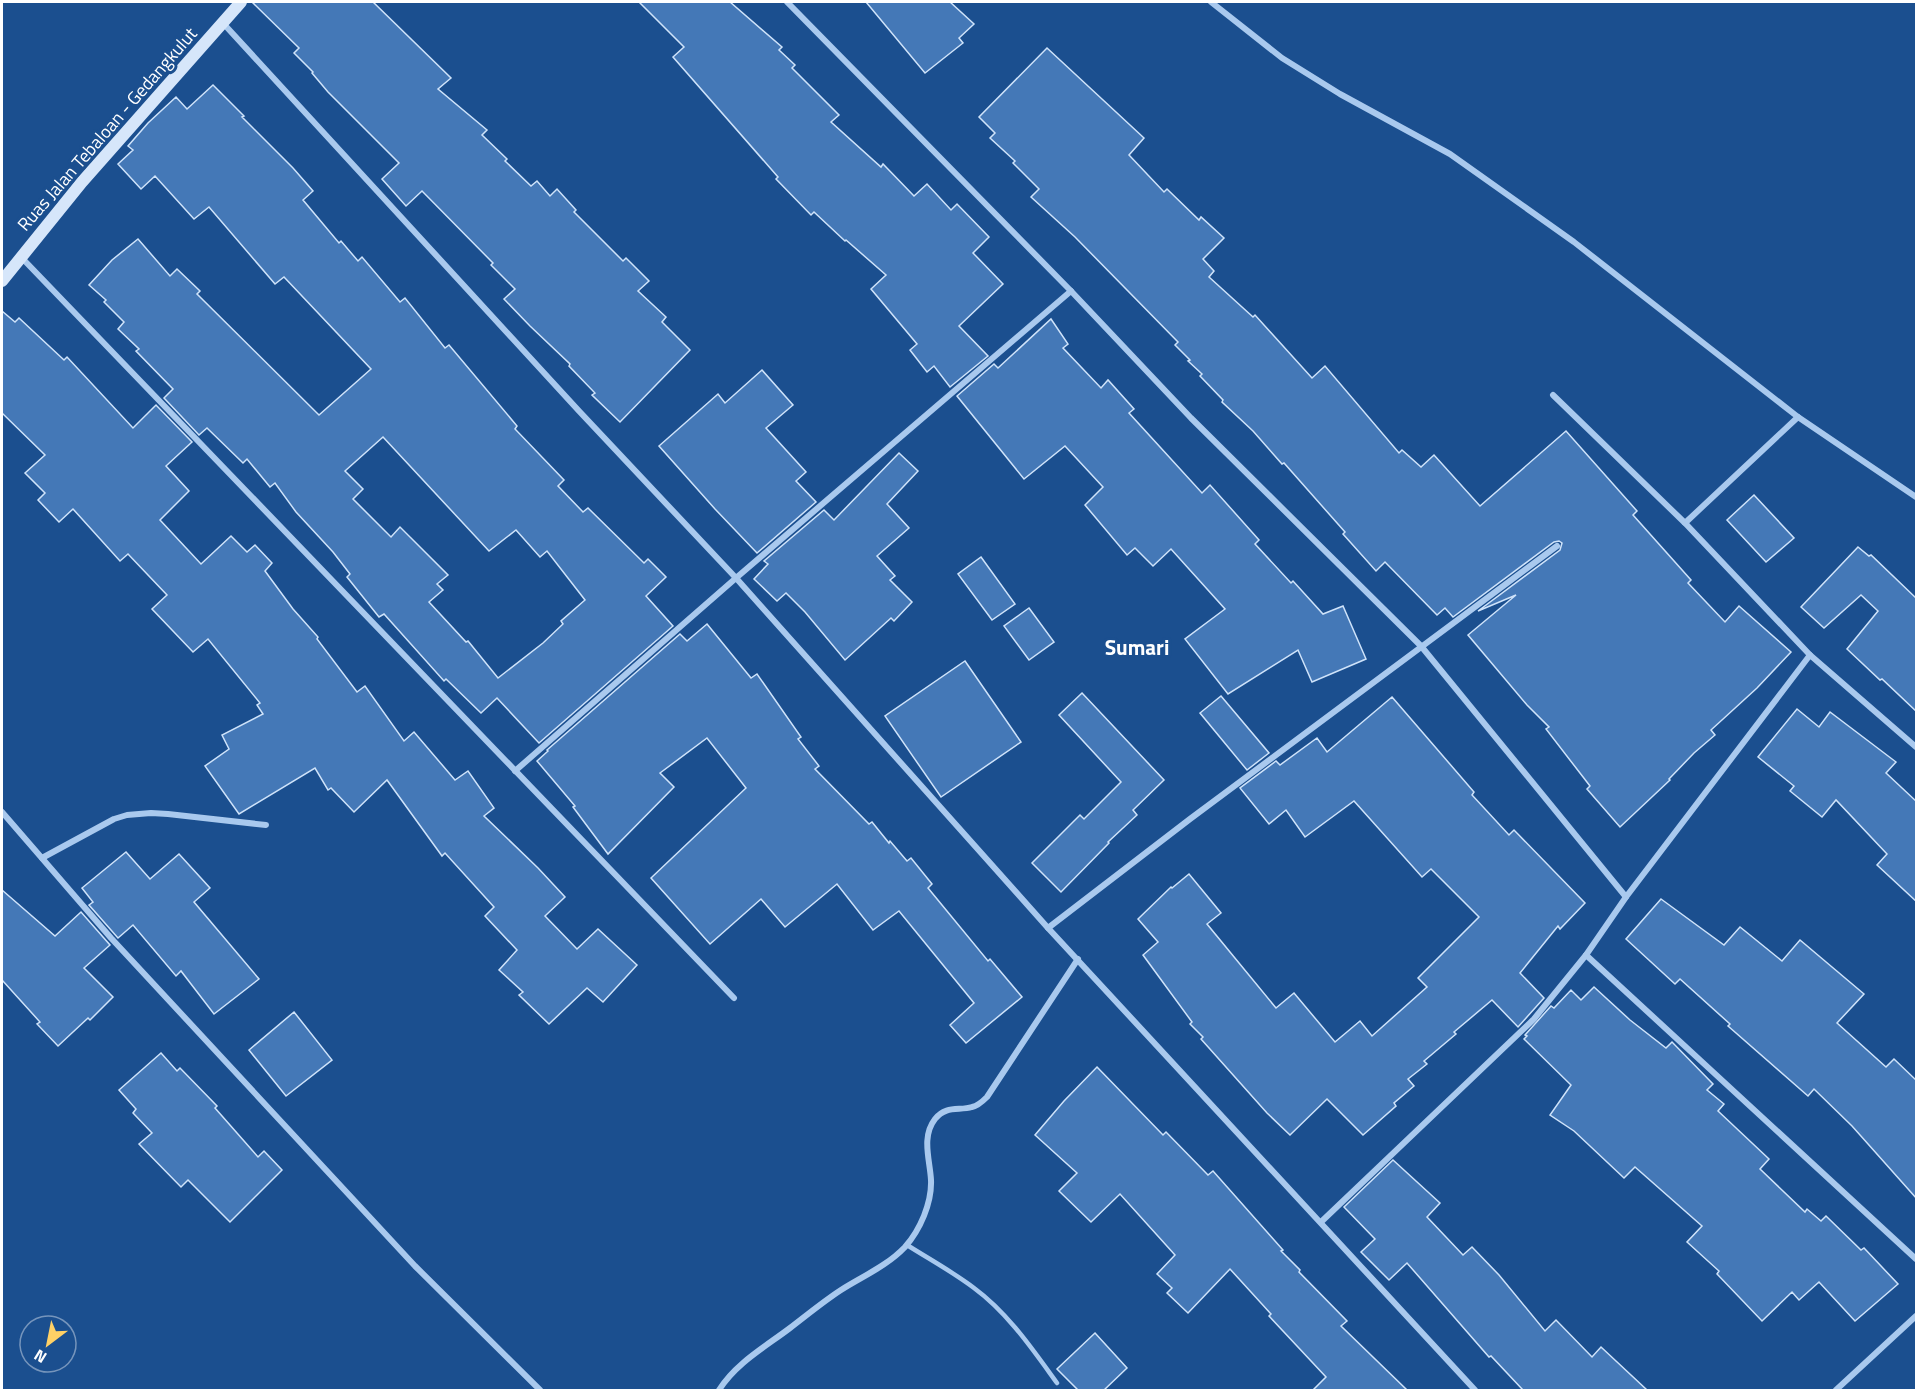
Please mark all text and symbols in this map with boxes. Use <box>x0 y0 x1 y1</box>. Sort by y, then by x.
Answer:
street label: Ruas Jalan Tebaloan - Gedangkulut <box>11 21 204 237</box>
district label: Sumari <box>1105 631 1169 663</box>
north arrow <box>18 1314 78 1374</box>
text: N <box>29 1344 51 1370</box>

